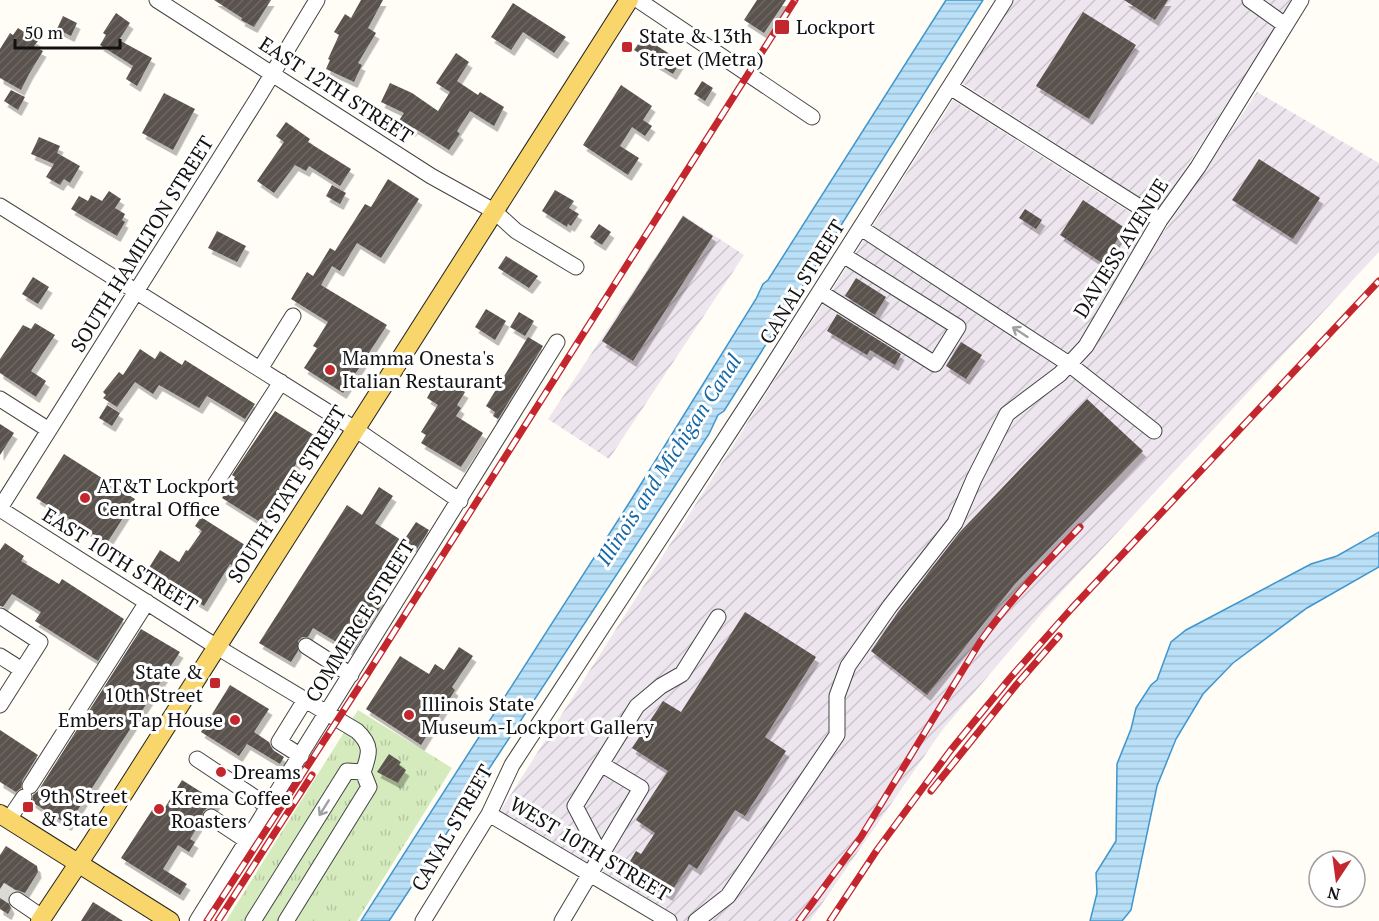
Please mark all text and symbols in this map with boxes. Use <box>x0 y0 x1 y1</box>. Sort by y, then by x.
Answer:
scale bar <box>15 12 120 50</box>
place label: Lockport <box>796 13 876 40</box>
marker: Lockport <box>773 18 791 36</box>
text: 50 m <box>24 20 64 44</box>
place label: State & 13th Street (Metra) <box>639 22 764 72</box>
street label: EAST 12TH STREET <box>254 30 418 149</box>
marker: State & 13th Street (Metra) <box>620 40 634 54</box>
street label: SOUTH HAMILTON STREET <box>64 131 219 357</box>
street label: DAVIESS AVENUE <box>1067 173 1174 323</box>
street label: CANAL STREET <box>753 214 851 349</box>
one-way arrow <box>1012 325 1029 338</box>
place label: Mamma Onesta's Italian Restaurant <box>342 344 503 394</box>
water label: Illinois and Michigan Canal <box>589 348 747 571</box>
marker: Mamma Onesta's Italian Restaurant <box>323 363 337 377</box>
street label: SOUTH STATE STREET <box>221 400 352 588</box>
place label: AT&T Lockport Central Office <box>97 472 236 522</box>
marker: AT&T Lockport Central Office <box>78 491 92 505</box>
street label: EAST 10TH STREET <box>38 501 203 618</box>
street label: COMMERCE STREET <box>299 534 420 707</box>
place label: State & 10th Street <box>104 658 204 708</box>
marker: State & 10th Street <box>208 676 222 690</box>
place label: Illinois State Museum-Lockport Gallery <box>421 690 655 740</box>
place label: Embers Tap House <box>58 706 223 733</box>
marker: Illinois State Museum-Lockport Gallery <box>402 708 416 722</box>
marker: Embers Tap House <box>228 713 242 727</box>
place label: Dreams <box>233 758 301 785</box>
street label: CANAL STREET <box>404 760 499 896</box>
marker: Dreams <box>214 765 228 779</box>
place label: 9th Street & State <box>40 782 129 832</box>
place label: Krema Coffee Roasters <box>171 784 291 834</box>
street label: WEST 10TH STREET <box>505 790 676 907</box>
one-way arrow <box>318 799 330 816</box>
marker: 9th Street & State <box>21 800 35 814</box>
marker: Krema Coffee Roasters <box>152 802 166 816</box>
north arrow <box>1307 849 1367 909</box>
text: N <box>1325 882 1342 906</box>

